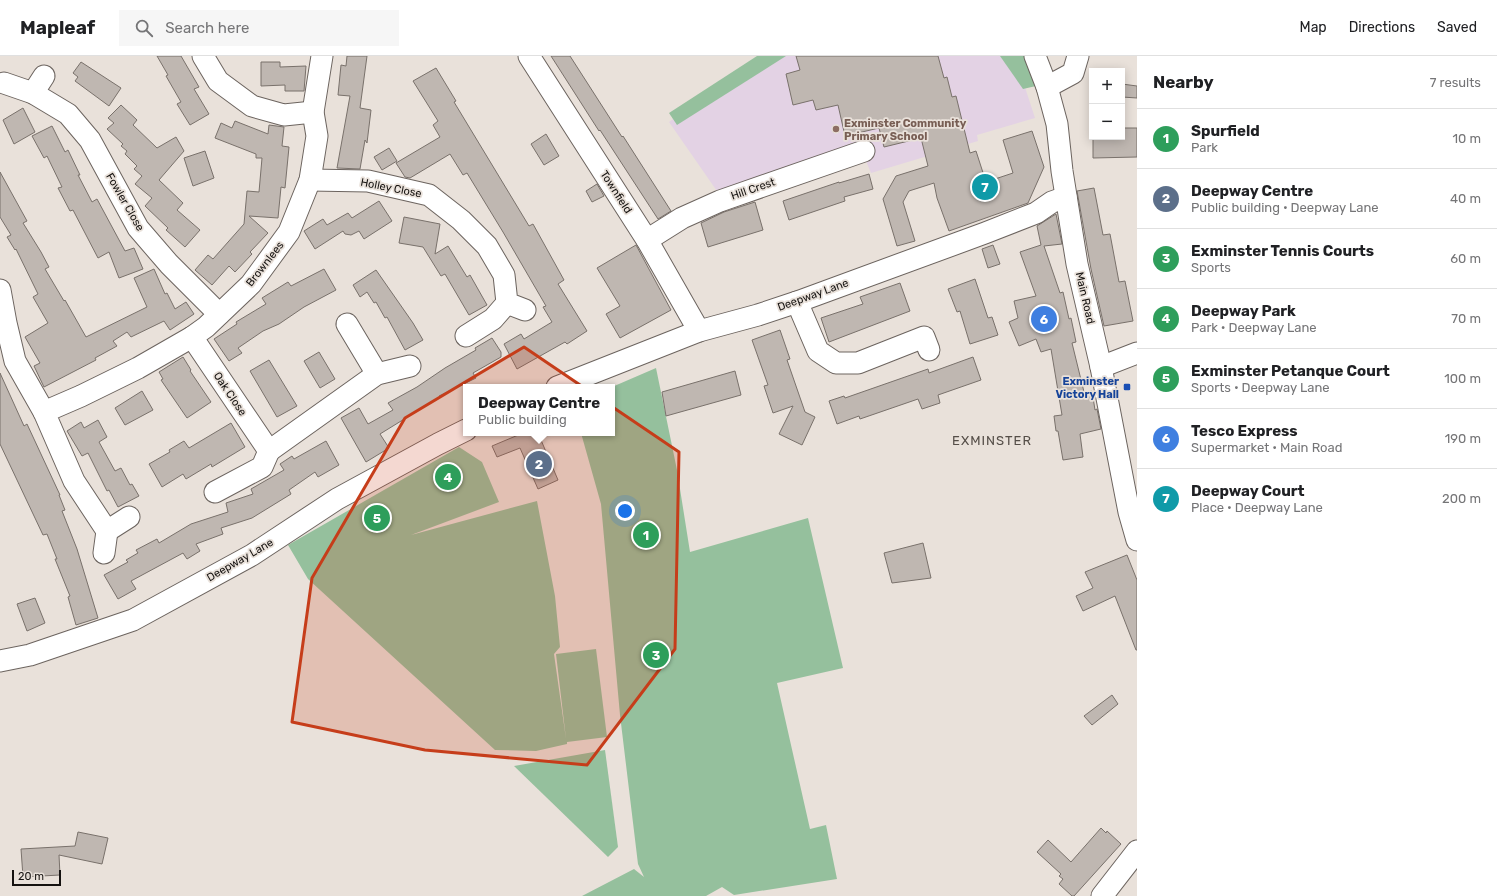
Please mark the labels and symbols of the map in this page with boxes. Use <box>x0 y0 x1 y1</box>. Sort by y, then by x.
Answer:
place label: Exminster Community Primary School <box>844 117 967 143</box>
marker: Exminster Community Primary School <box>831 124 841 134</box>
street label: Townfield <box>597 168 635 216</box>
street label: Fowler Close <box>103 171 147 233</box>
pin: 7 <box>972 172 998 202</box>
street label: Hill Crest <box>729 175 778 203</box>
street label: Holley Close <box>359 176 423 200</box>
street label: Brownlees <box>243 239 287 289</box>
street label: Main Road <box>1073 271 1097 325</box>
street label: Deepway Lane <box>776 276 850 314</box>
pin: 6 <box>1031 304 1057 334</box>
street label: Oak Close <box>211 370 249 418</box>
place label: Exminster Victory Hall <box>1055 375 1119 401</box>
marker: Exminster Victory Hall <box>1122 382 1132 392</box>
district label: EXMINSTER <box>952 433 1032 448</box>
pin: 2 <box>526 449 552 479</box>
pin: 4 <box>435 462 461 492</box>
your location <box>615 501 635 521</box>
pin: 5 <box>364 503 390 533</box>
pin: 1 <box>633 520 659 550</box>
street label: Deepway Lane <box>204 536 276 584</box>
pin: 3 <box>643 640 669 670</box>
scale bar <box>12 868 61 887</box>

